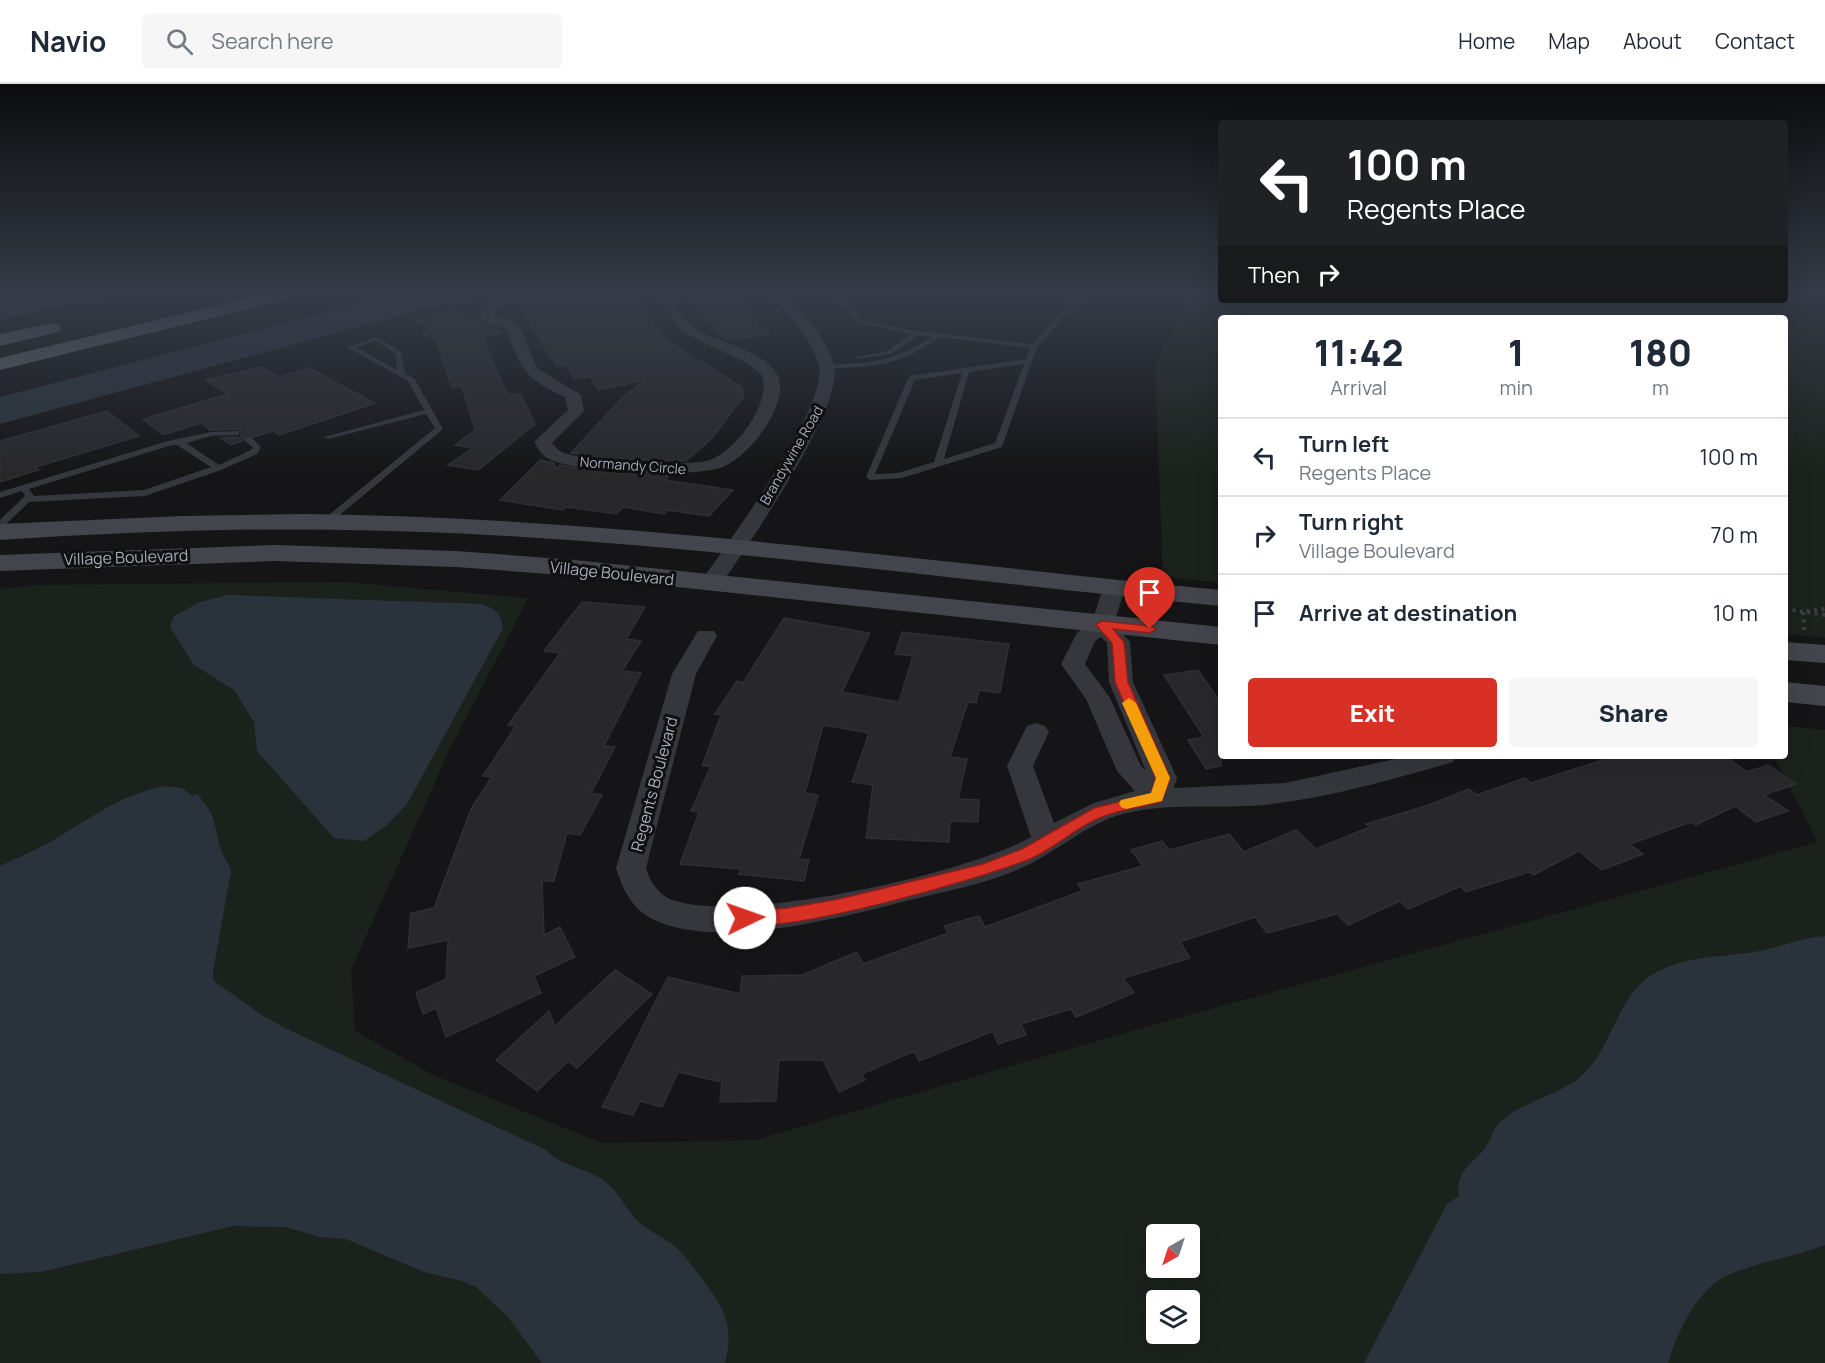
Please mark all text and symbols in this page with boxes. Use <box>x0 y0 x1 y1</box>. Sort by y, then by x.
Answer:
search box <box>142 14 562 68</box>
text: Navio <box>30 22 106 60</box>
icon: search <box>163 25 196 58</box>
text: Search here <box>211 26 334 56</box>
text: Home <box>1458 27 1515 55</box>
text: Map <box>1548 27 1590 55</box>
text: About <box>1623 27 1682 55</box>
text: Contact <box>1715 27 1795 55</box>
text: 100 m <box>1347 135 1467 193</box>
icon: left <box>1248 144 1326 222</box>
text: Regents Place <box>1347 190 1526 227</box>
icon: right <box>1312 258 1345 291</box>
text: Then <box>1248 260 1300 290</box>
text: 11:42 <box>1314 328 1403 377</box>
text: 1 <box>1508 328 1524 377</box>
text: 180 <box>1629 328 1692 377</box>
text: Arrival <box>1330 374 1387 401</box>
text: min <box>1499 374 1533 401</box>
text: m <box>1652 374 1669 401</box>
street label: Brandywine Road <box>755 402 827 508</box>
text: Turn left <box>1299 429 1389 459</box>
icon: left <box>1248 441 1281 474</box>
text: 100 m <box>1700 442 1758 472</box>
street label: Normandy Circle <box>579 452 687 478</box>
text: Regents Place <box>1299 459 1431 486</box>
text: Turn right <box>1299 507 1404 537</box>
icon: right <box>1248 519 1281 552</box>
text: 70 m <box>1710 520 1758 550</box>
text: Village Boulevard <box>1299 537 1455 564</box>
street label: Village Boulevard <box>63 544 189 570</box>
street label: Village Boulevard <box>549 556 675 590</box>
pin <box>1124 567 1175 629</box>
icon: arrive <box>1133 576 1166 609</box>
icon: arrive <box>1248 597 1281 630</box>
text: Arrive at destination <box>1299 598 1517 628</box>
text: 10 m <box>1713 598 1758 628</box>
button: Exit <box>1248 678 1497 747</box>
button: Share <box>1509 678 1758 747</box>
street label: Regents Boulevard <box>625 714 683 854</box>
position arrow <box>713 886 777 950</box>
north arrow <box>1146 1224 1200 1278</box>
map controls <box>1146 1224 1200 1344</box>
button: layers <box>1146 1290 1200 1344</box>

